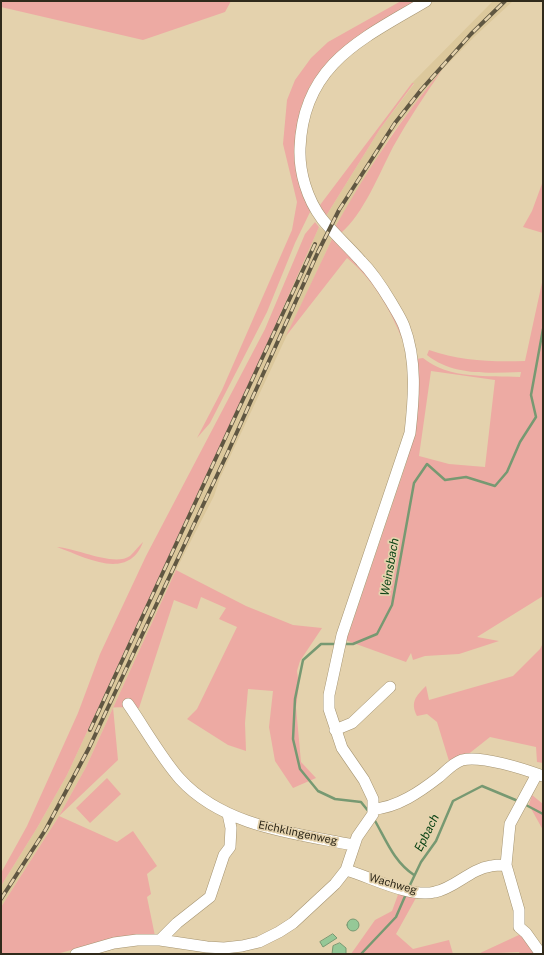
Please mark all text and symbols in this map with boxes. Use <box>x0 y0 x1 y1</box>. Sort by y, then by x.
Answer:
water label: Weinsbach <box>378 537 402 597</box>
water label: Epbach <box>411 812 443 854</box>
street label: Eichklingenweg <box>257 818 339 848</box>
street label: Wachweg <box>367 871 419 897</box>

